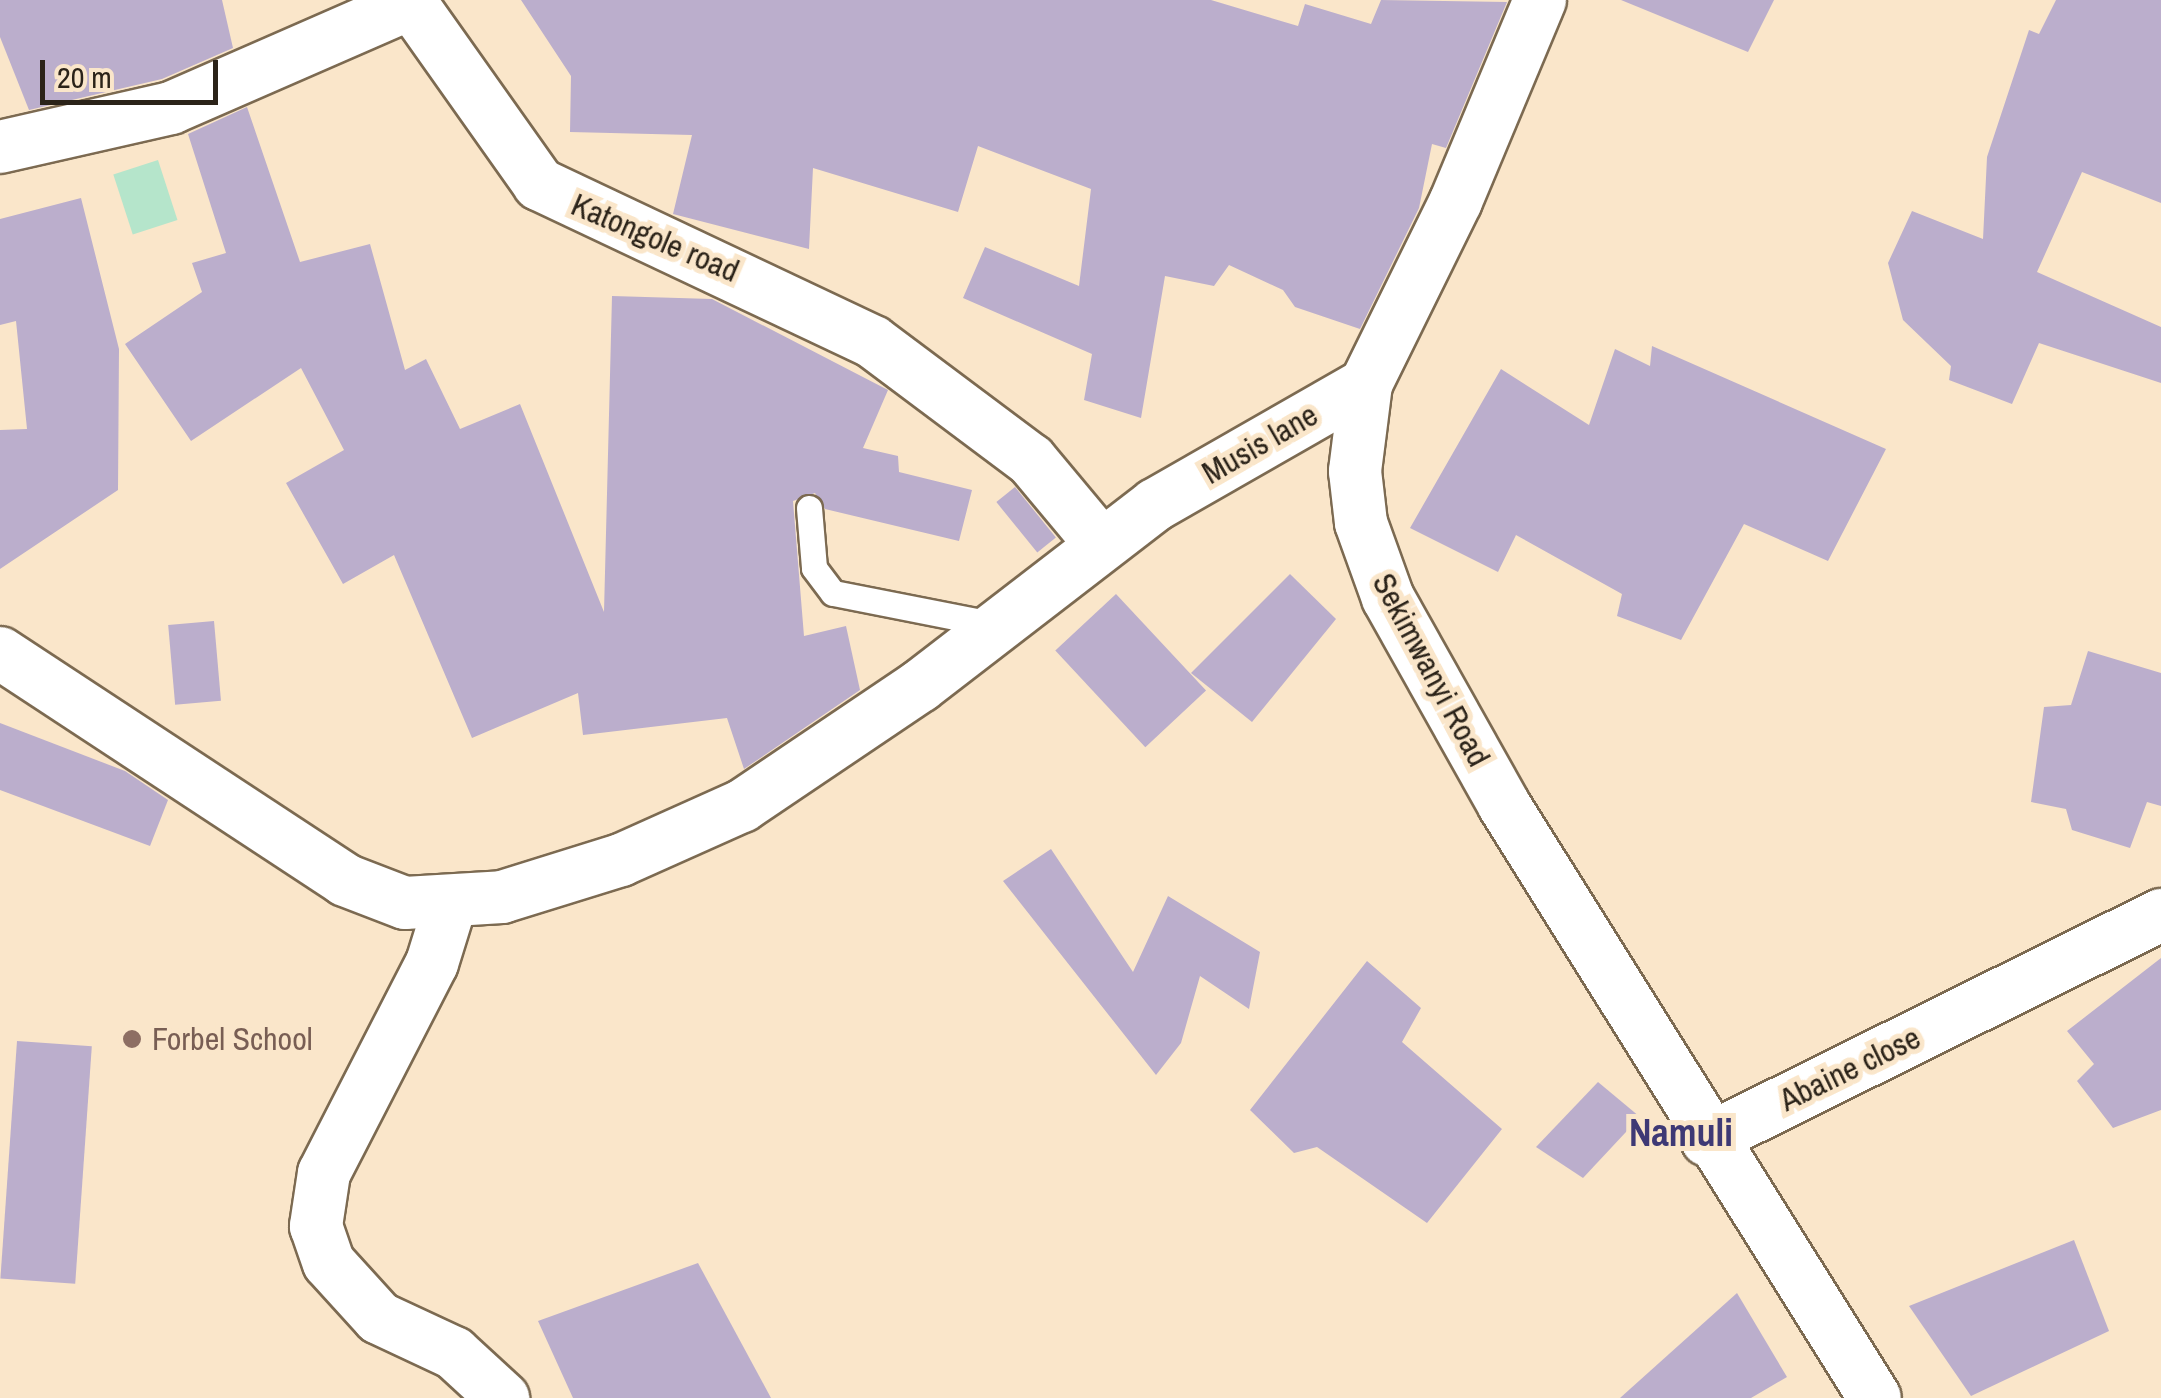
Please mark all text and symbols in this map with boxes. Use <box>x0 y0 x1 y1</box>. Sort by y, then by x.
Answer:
scale bar <box>45 40 222 102</box>
text: 20 m <box>57 57 112 97</box>
street label: Katongole road <box>566 186 744 290</box>
street label: Musis lane <box>1195 396 1325 492</box>
street label: Sekimwanyi Road <box>1364 567 1498 773</box>
street label: Abaine close <box>1773 1018 1927 1120</box>
place label: Forbel School <box>152 1020 313 1058</box>
marker: Forbel School <box>121 1028 143 1050</box>
district label: Namuli <box>1629 1110 1733 1156</box>

